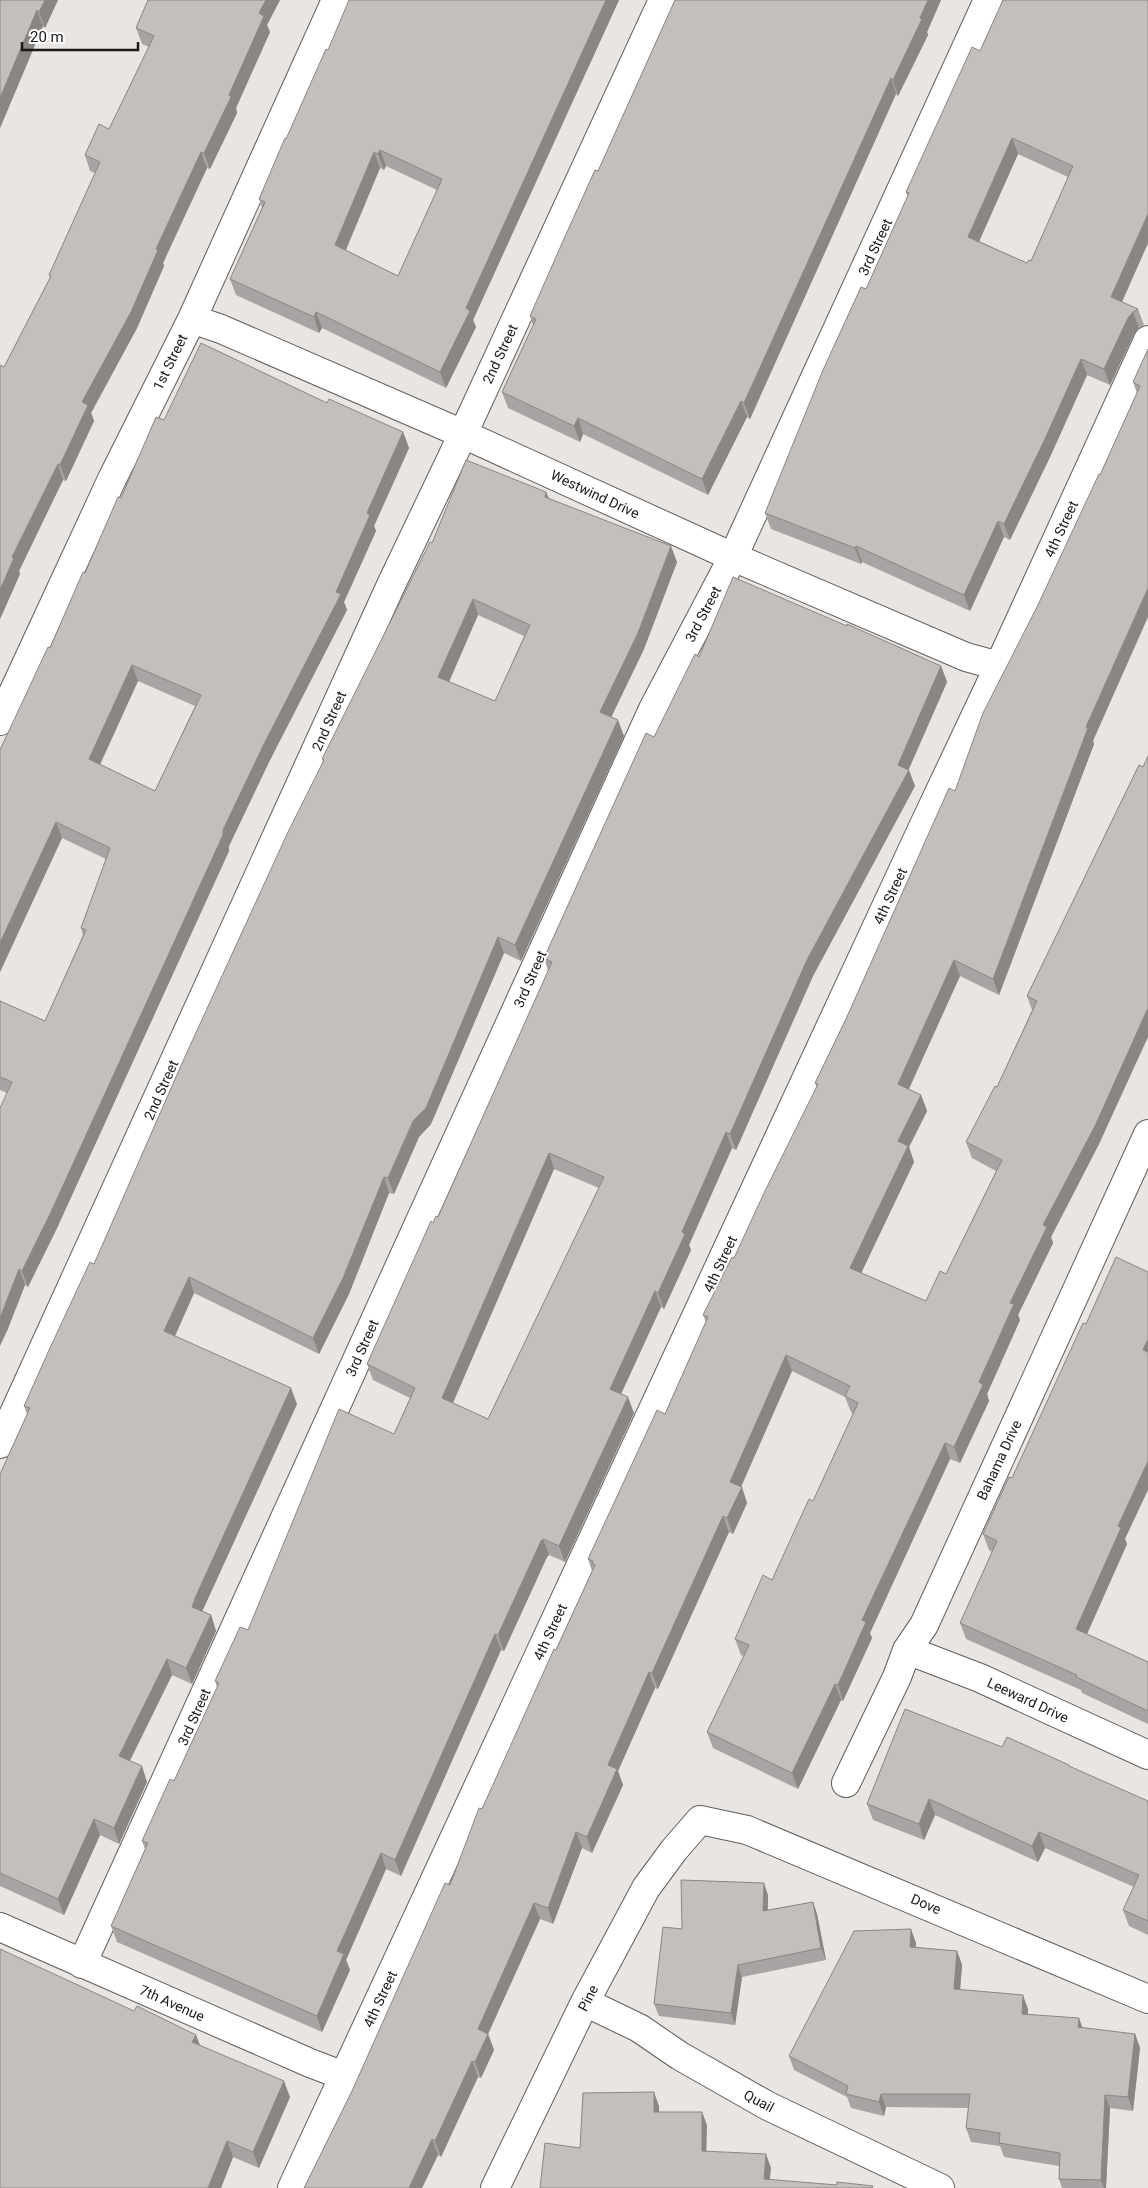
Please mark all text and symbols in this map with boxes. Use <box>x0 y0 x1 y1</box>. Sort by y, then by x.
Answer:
scale bar <box>22 20 139 52</box>
text: 20 m <box>30 28 64 46</box>
street label: 3rd Street <box>855 216 895 278</box>
street label: 2nd Street <box>479 321 521 386</box>
street label: 1st Street <box>150 331 191 393</box>
street label: Westwind Drive <box>548 466 642 522</box>
street label: 4th Street <box>1041 498 1081 560</box>
street label: 3rd Street <box>682 583 725 645</box>
street label: 2nd Street <box>309 688 349 753</box>
street label: 4th Street <box>870 865 910 927</box>
street label: 3rd Street <box>510 948 550 1010</box>
street label: 2nd Street <box>141 1057 181 1122</box>
street label: 4th Street <box>700 1233 740 1295</box>
street label: 3rd Street <box>342 1317 382 1379</box>
street label: Bahama Drive <box>973 1417 1025 1503</box>
street label: 4th Street <box>530 1601 570 1663</box>
street label: Leeward Drive <box>985 1674 1071 1726</box>
street label: 3rd Street <box>174 1686 214 1748</box>
street label: Dove <box>909 1891 943 1917</box>
street label: 4th Street <box>360 1968 400 2030</box>
street label: 7th Avenue <box>137 1982 207 2024</box>
street label: Pine <box>575 1982 601 2014</box>
street label: Quail <box>741 2086 777 2116</box>

